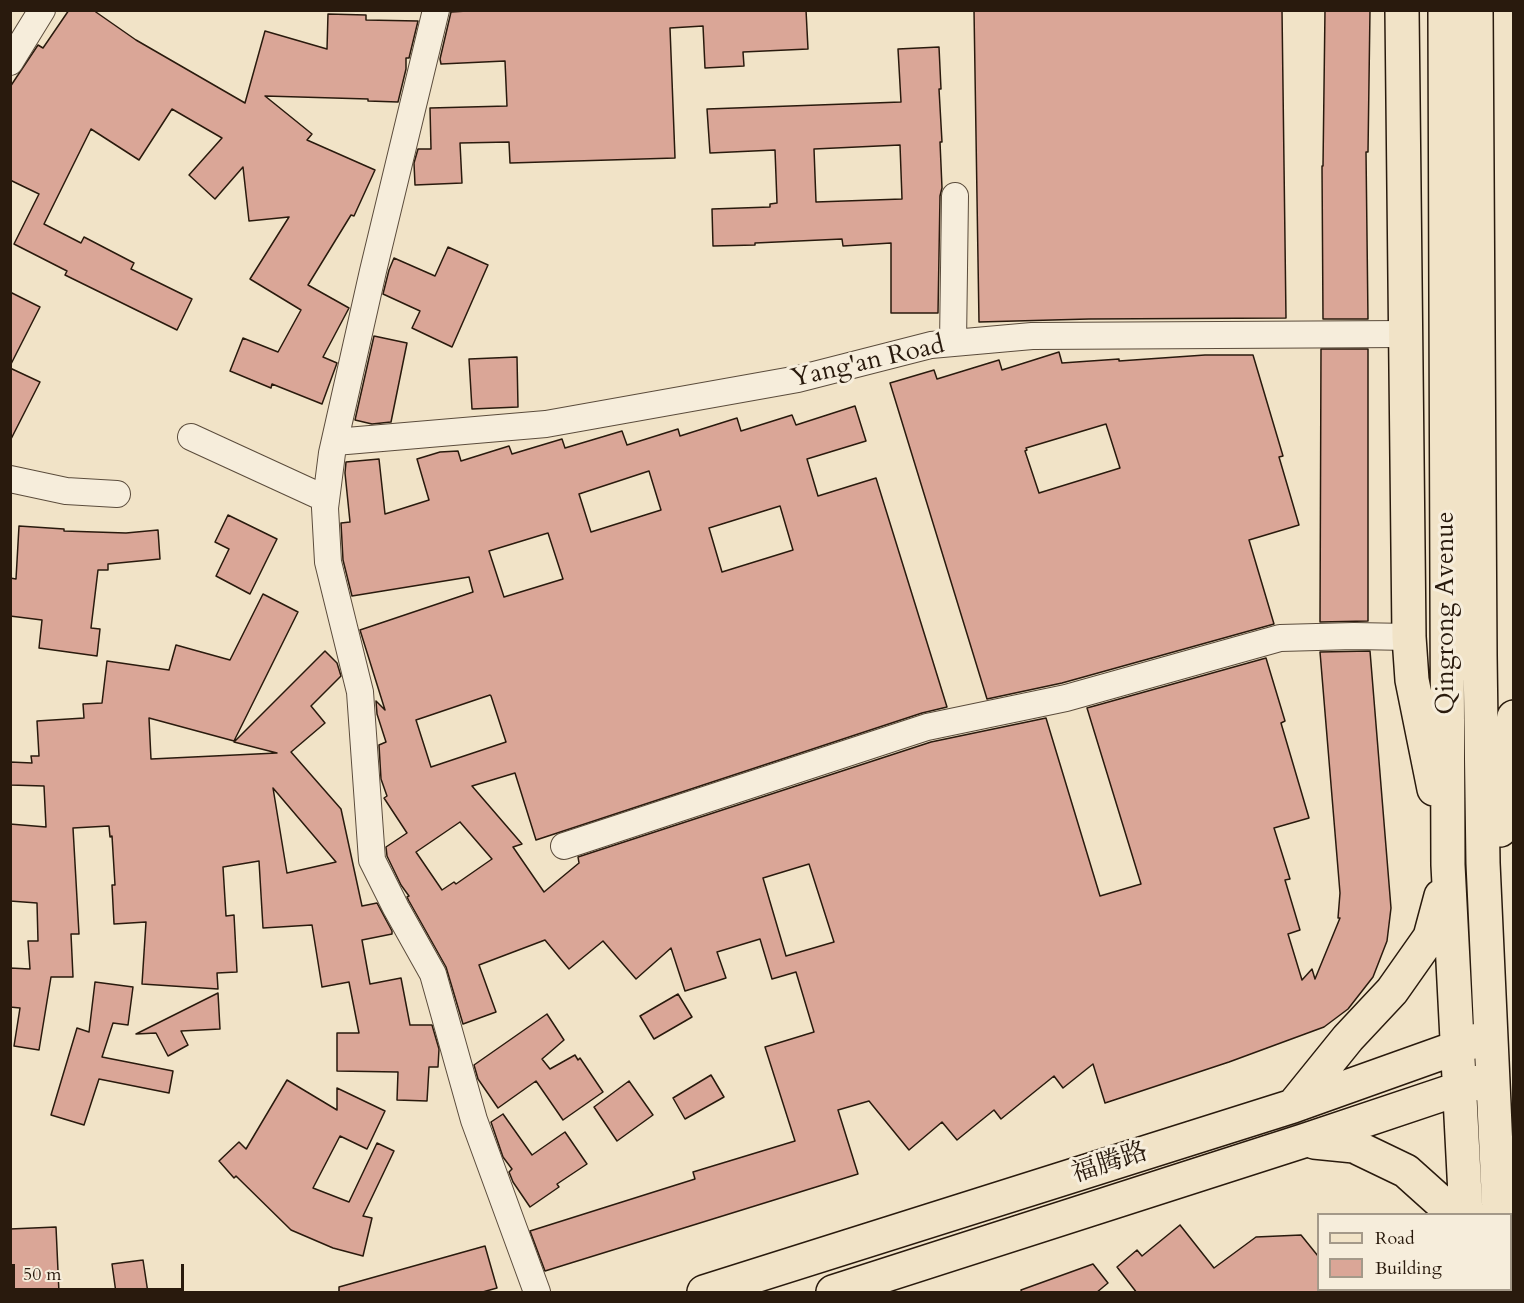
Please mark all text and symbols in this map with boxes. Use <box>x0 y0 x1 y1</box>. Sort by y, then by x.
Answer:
street label: Yang'an Road <box>788 330 948 396</box>
street label: Qingrong Avenue <box>1431 511 1463 715</box>
street label: 福腾路 <box>1068 1137 1152 1191</box>
legend <box>1317 1213 1512 1291</box>
text: Road <box>1375 1226 1415 1251</box>
scale bar <box>15 1252 188 1290</box>
text: Building <box>1375 1256 1442 1281</box>
text: 50 m <box>23 1262 62 1287</box>

